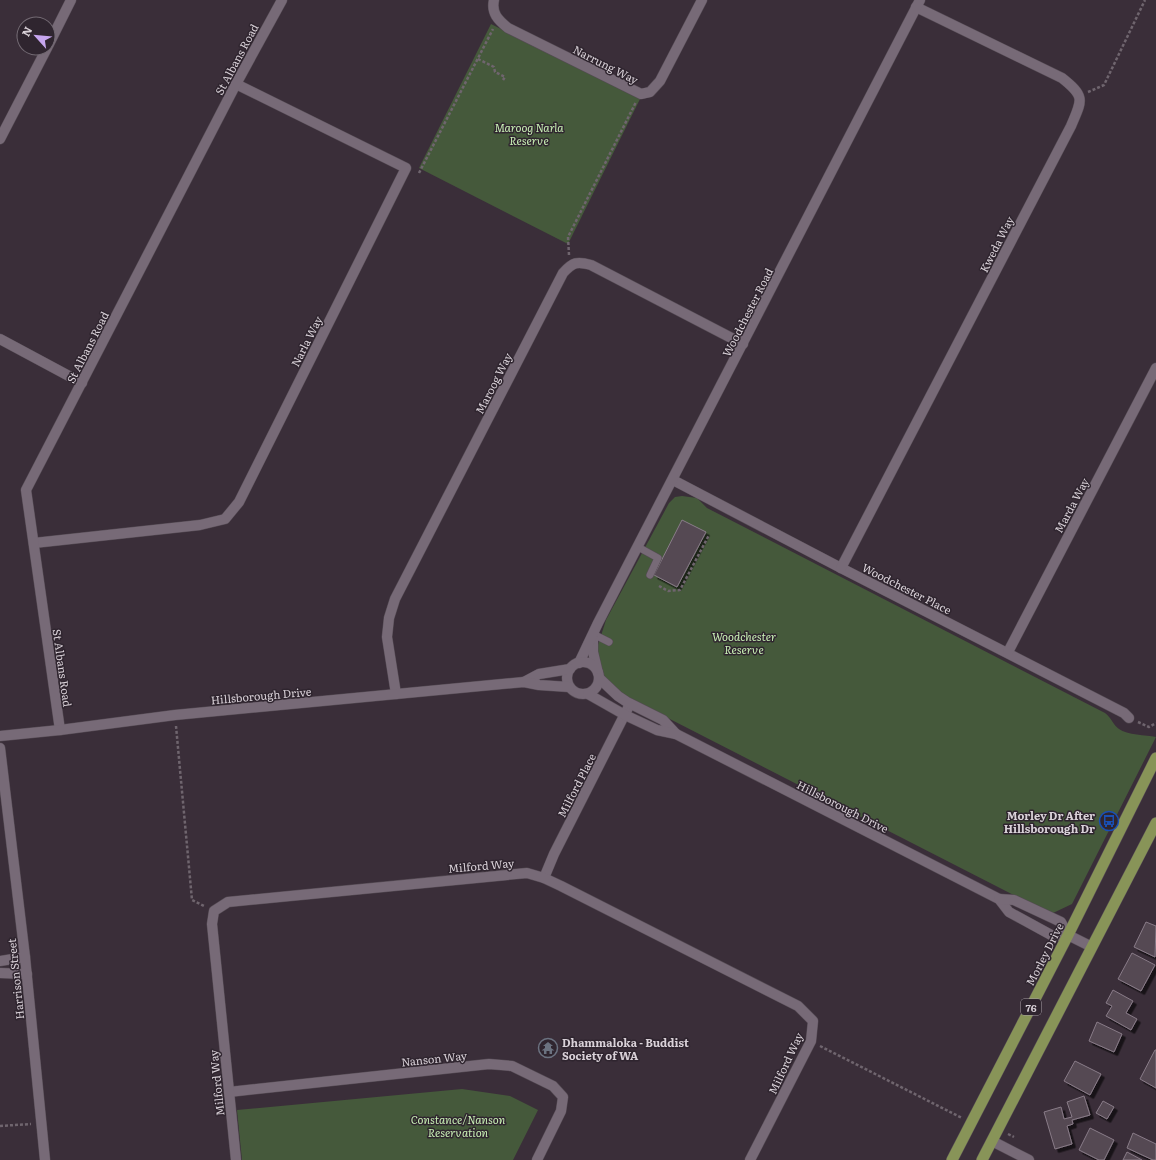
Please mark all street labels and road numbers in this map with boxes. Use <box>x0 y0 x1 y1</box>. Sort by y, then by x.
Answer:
street label: St Albans Road <box>211 20 262 97</box>
street label: Narrung Way <box>571 41 642 88</box>
street label: Kweda Way <box>975 213 1017 275</box>
street label: Woodchester Road <box>718 265 776 359</box>
street label: St Albans Road <box>62 308 112 386</box>
street label: Narla Way <box>286 312 326 369</box>
street label: Maroog Way <box>471 349 516 416</box>
street label: Marda Way <box>1050 474 1092 535</box>
street label: Woodchester Place <box>860 559 955 618</box>
street label: St Albans Road <box>50 628 76 708</box>
street label: Hillsborough Drive <box>210 683 312 707</box>
street label: Milford Place <box>553 750 599 820</box>
street label: Hillsborough Drive <box>794 776 892 836</box>
street label: Milford Way <box>447 854 515 876</box>
street label: Morley Drive <box>1021 920 1067 988</box>
street label: Harrison Street <box>3 937 27 1020</box>
road number: 76 <box>1021 999 1041 1015</box>
street label: Milford Way <box>764 1029 807 1096</box>
street label: Nanson Way <box>400 1047 468 1069</box>
street label: Milford Way <box>205 1049 227 1117</box>

